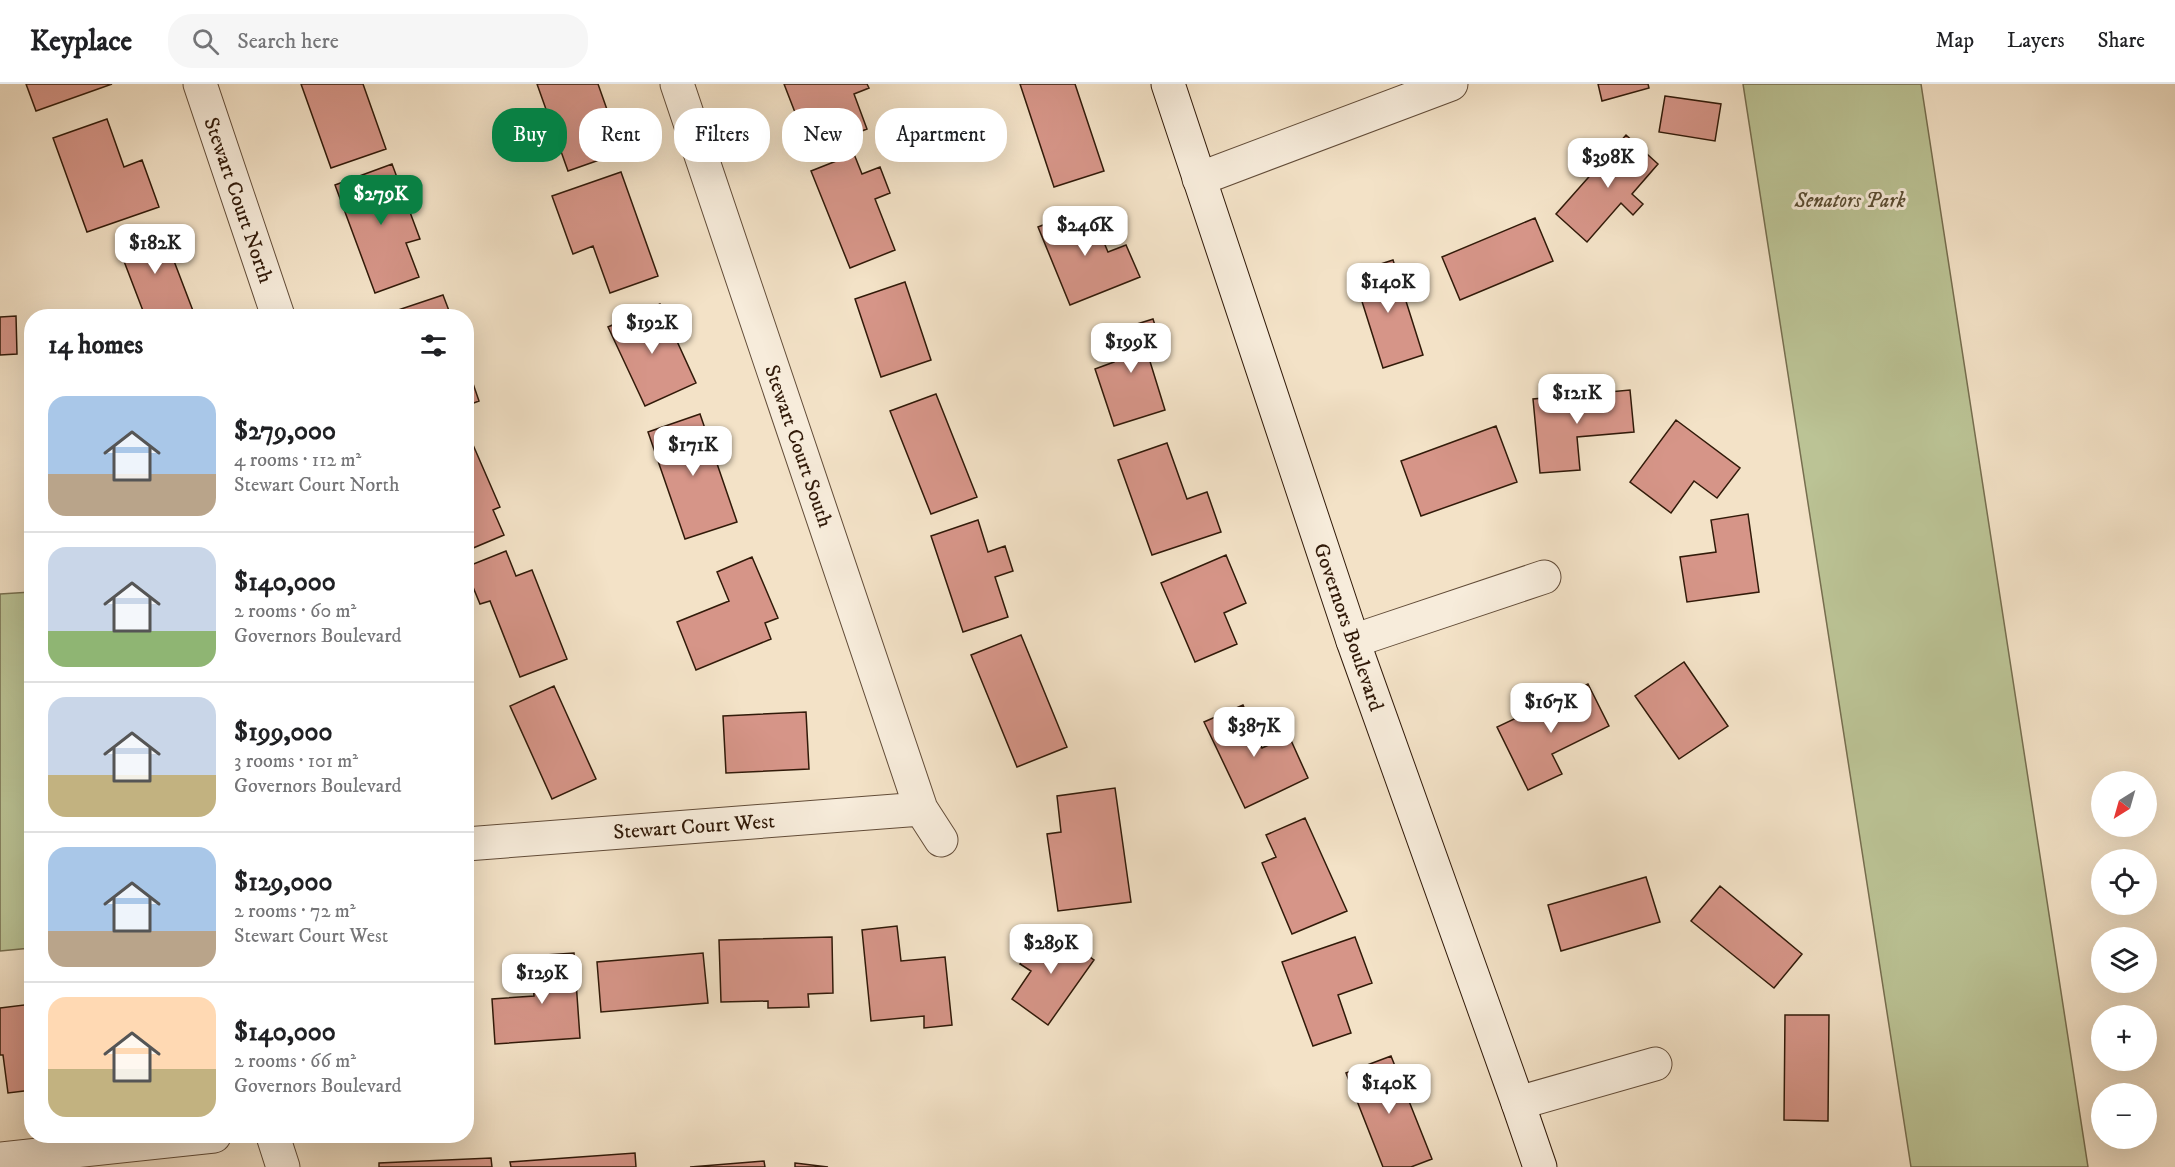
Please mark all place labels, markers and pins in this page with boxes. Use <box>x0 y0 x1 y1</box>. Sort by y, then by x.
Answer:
pin: $398K <box>1566 138 1650 189</box>
pin: $279K <box>339 175 423 226</box>
pin: $246K <box>1043 206 1127 257</box>
pin: $182K <box>113 224 197 275</box>
pin: $140K <box>1346 263 1430 314</box>
pin: $192K <box>610 304 694 355</box>
pin: $199K <box>1089 323 1173 374</box>
pin: $121K <box>1535 374 1619 425</box>
pin: $171K <box>651 426 735 477</box>
pin: $167K <box>1509 683 1593 734</box>
pin: $387K <box>1212 707 1296 758</box>
pin: $289K <box>1009 924 1093 975</box>
pin: $129K <box>500 954 584 1005</box>
pin: $140K <box>1347 1064 1431 1115</box>

